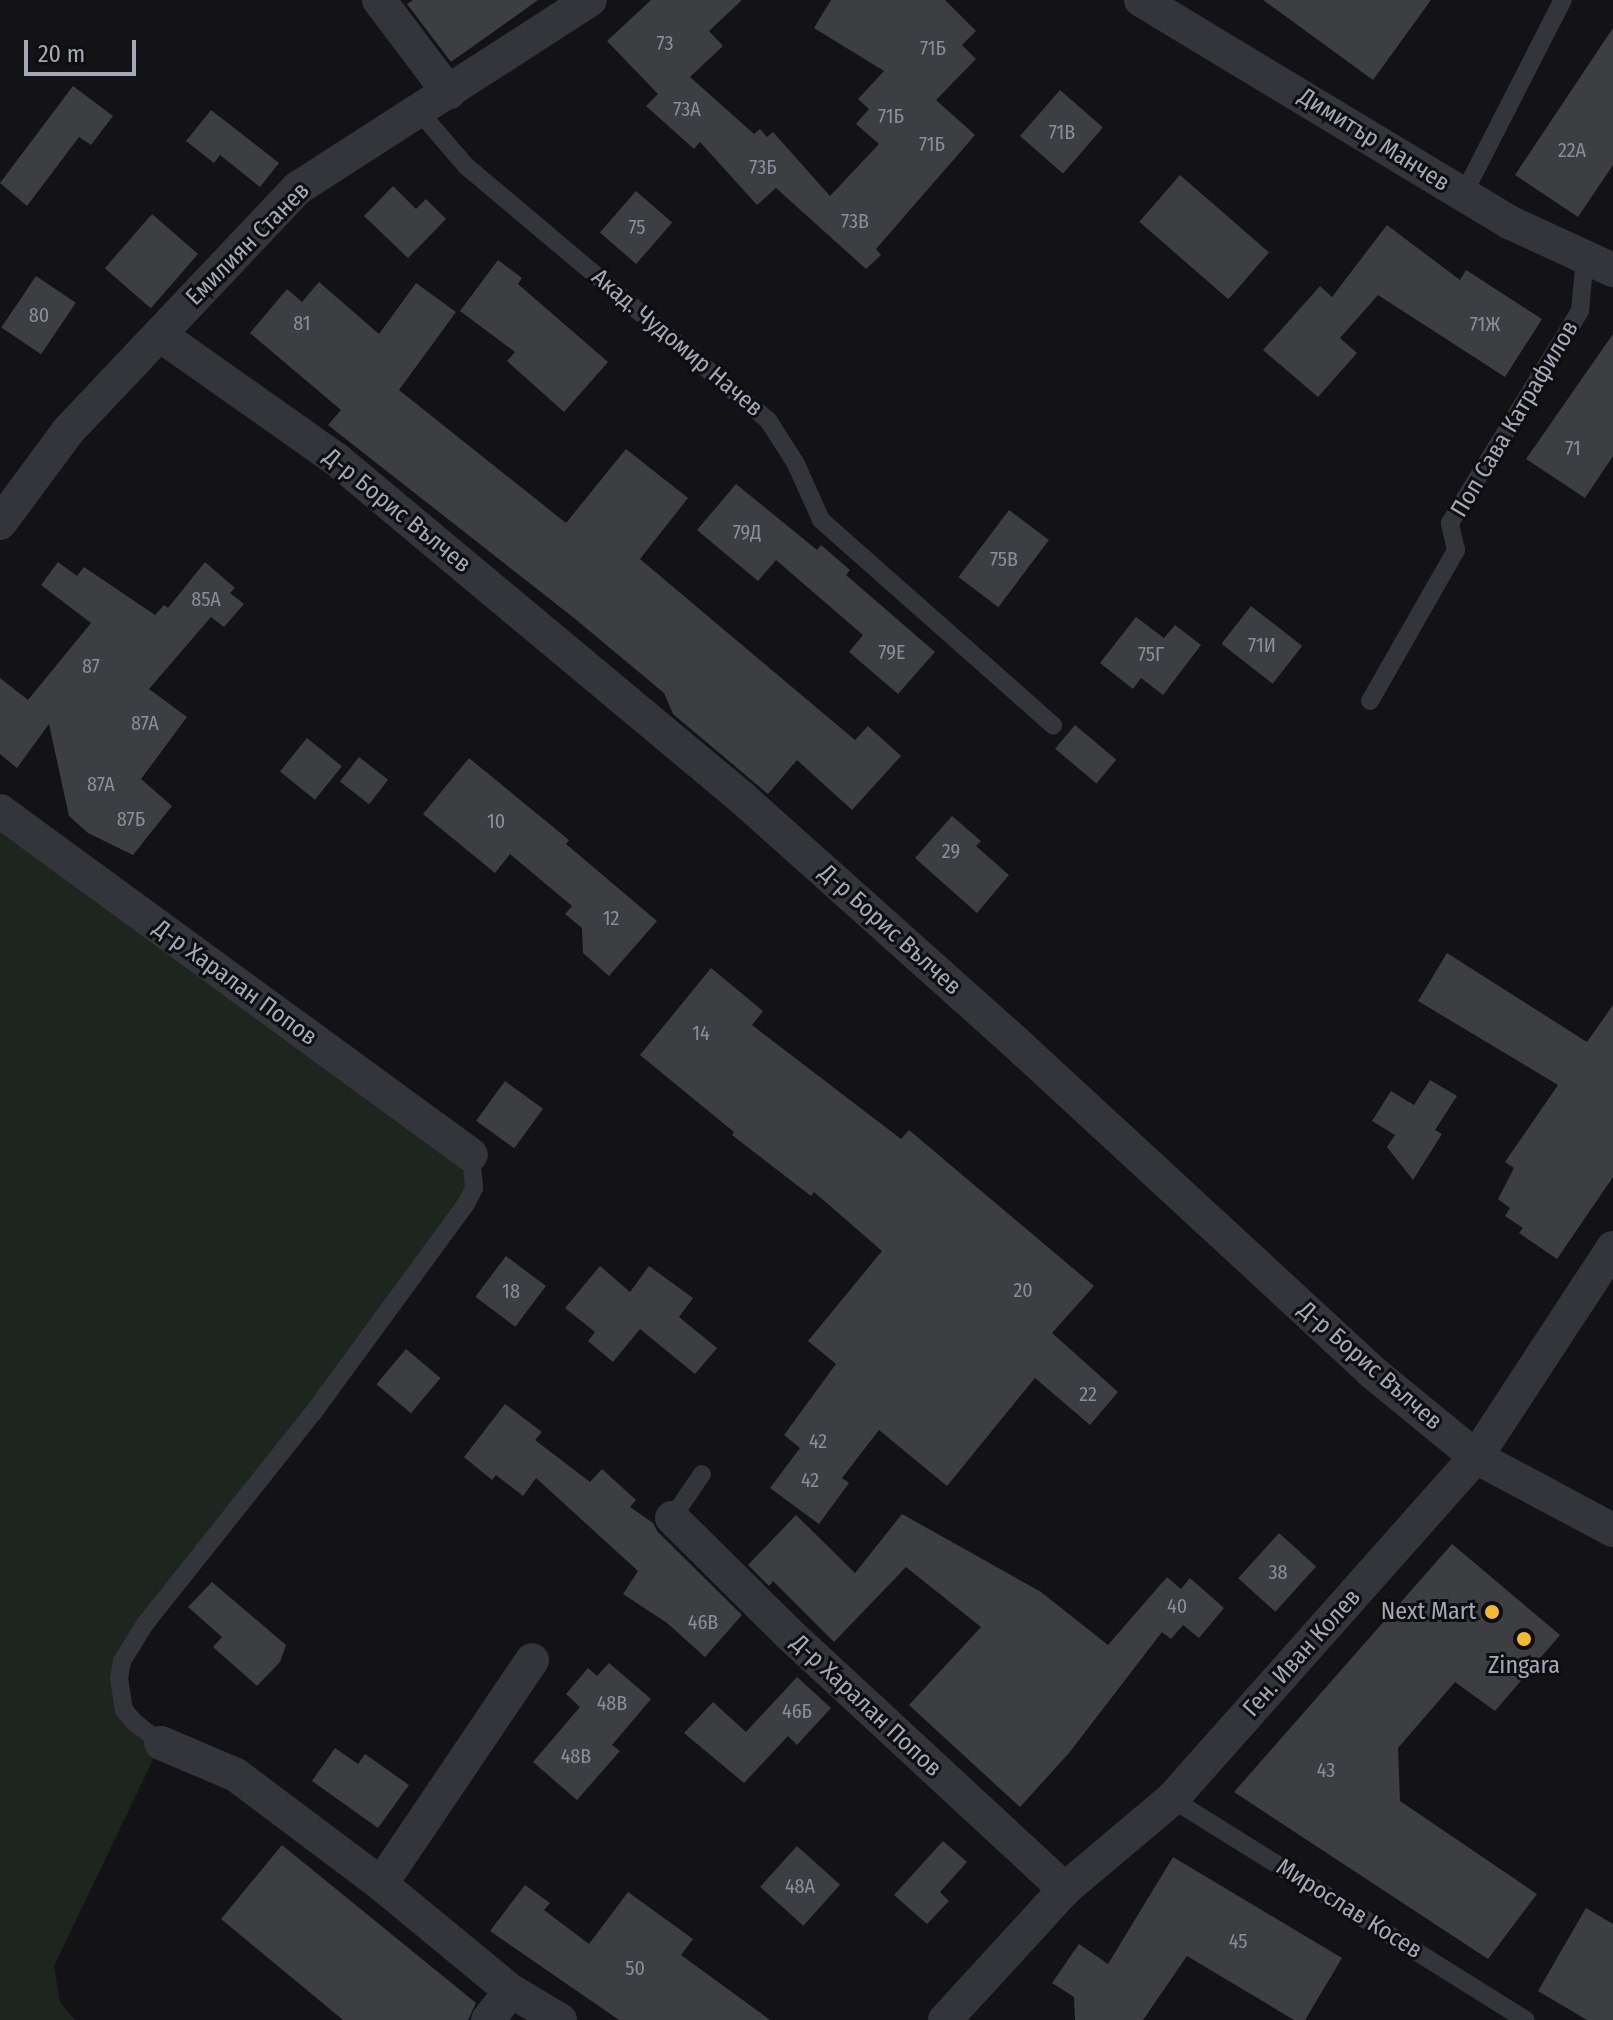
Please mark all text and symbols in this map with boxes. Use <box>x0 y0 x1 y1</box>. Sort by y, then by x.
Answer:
scale bar <box>28 24 140 74</box>
house number: 73 <box>657 31 673 55</box>
house number: 71Б <box>920 36 946 60</box>
text: 20 m <box>38 40 85 68</box>
street label: Димитър Манчев <box>1293 82 1455 198</box>
house number: 73А <box>673 97 701 121</box>
house number: 71Б <box>878 104 904 128</box>
house number: 71В <box>1049 120 1075 144</box>
house number: 71Б <box>919 132 945 156</box>
house number: 22А <box>1558 138 1586 162</box>
house number: 73Б <box>749 155 777 179</box>
street label: Емилиян Станев <box>180 176 316 312</box>
house number: 73В <box>841 209 869 233</box>
house number: 75 <box>629 215 645 239</box>
street label: Акад. Чудомир Начев <box>586 263 768 423</box>
house number: 80 <box>29 303 49 327</box>
house number: 81 <box>293 311 311 335</box>
house number: 71Ж <box>1470 312 1500 336</box>
street label: Поп Сава Катрафилов <box>1445 316 1585 522</box>
house number: 71 <box>1565 436 1581 460</box>
street label: Д-р Борис Вълчев <box>318 443 476 579</box>
house number: 79Д <box>733 520 761 544</box>
house number: 75В <box>990 547 1018 571</box>
house number: 85А <box>191 587 221 611</box>
house number: 71И <box>1248 633 1276 657</box>
house number: 79Е <box>879 640 905 664</box>
house number: 75Г <box>1138 642 1164 666</box>
house number: 87 <box>82 654 100 678</box>
house number: 87А <box>131 711 159 735</box>
house number: 87А <box>87 772 115 796</box>
house number: 87Б <box>117 807 145 831</box>
house number: 10 <box>487 809 505 833</box>
house number: 29 <box>942 839 960 863</box>
street label: Д-р Борис Вълчев <box>813 859 967 1001</box>
house number: 12 <box>603 906 619 930</box>
street label: Д-р Харалан Попов <box>148 914 322 1052</box>
house number: 14 <box>692 1021 710 1045</box>
house number: 20 <box>1013 1278 1033 1302</box>
house number: 18 <box>502 1279 520 1303</box>
street label: Д-р Борис Вълчев <box>1292 1296 1448 1436</box>
house number: 22 <box>1079 1382 1097 1406</box>
house number: 42 <box>809 1429 827 1453</box>
house number: 42 <box>801 1468 819 1492</box>
house number: 38 <box>1268 1560 1288 1584</box>
street label: Ген. Иван Колев <box>1237 1583 1367 1723</box>
house number: 40 <box>1167 1594 1187 1618</box>
place label: Next Mart <box>1381 1598 1476 1626</box>
marker: Next Mart <box>1483 1603 1501 1621</box>
house number: 46В <box>688 1610 718 1634</box>
street label: Д-р Харалан Попов <box>785 1629 947 1783</box>
marker: Zingara <box>1515 1630 1533 1648</box>
place label: Zingara <box>1488 1652 1560 1680</box>
house number: 48В <box>597 1691 627 1715</box>
house number: 46Б <box>782 1699 812 1723</box>
house number: 48В <box>561 1744 591 1768</box>
house number: 43 <box>1317 1758 1335 1782</box>
street label: Мирослав Косев <box>1271 1853 1427 1965</box>
house number: 48А <box>785 1874 815 1898</box>
house number: 45 <box>1229 1929 1247 1953</box>
house number: 50 <box>625 1956 645 1980</box>

